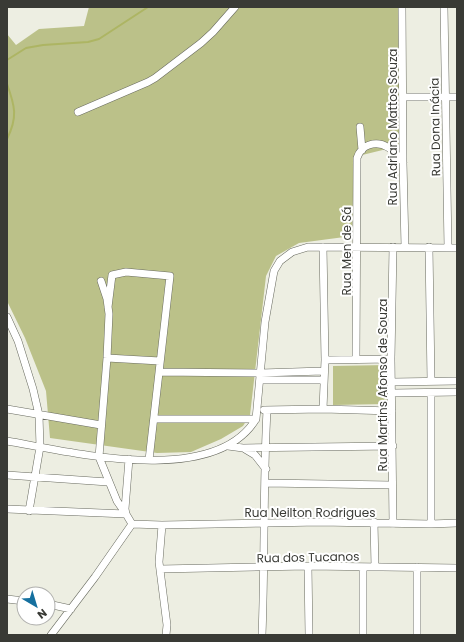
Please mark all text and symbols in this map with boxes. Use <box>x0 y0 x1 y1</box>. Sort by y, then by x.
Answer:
street label: Rua Adriano Mattos Souza <box>384 49 401 205</box>
street label: Rua Dona Inácia <box>426 78 444 176</box>
street label: Rua Men de Sá <box>338 207 355 295</box>
street label: Rua Martins Afonso de Souza <box>374 299 391 471</box>
street label: Rua Neilton Rodrigues <box>244 504 376 521</box>
street label: Rua dos Tucanos <box>256 548 360 566</box>
north arrow <box>16 586 56 626</box>
text: N <box>34 605 50 623</box>

